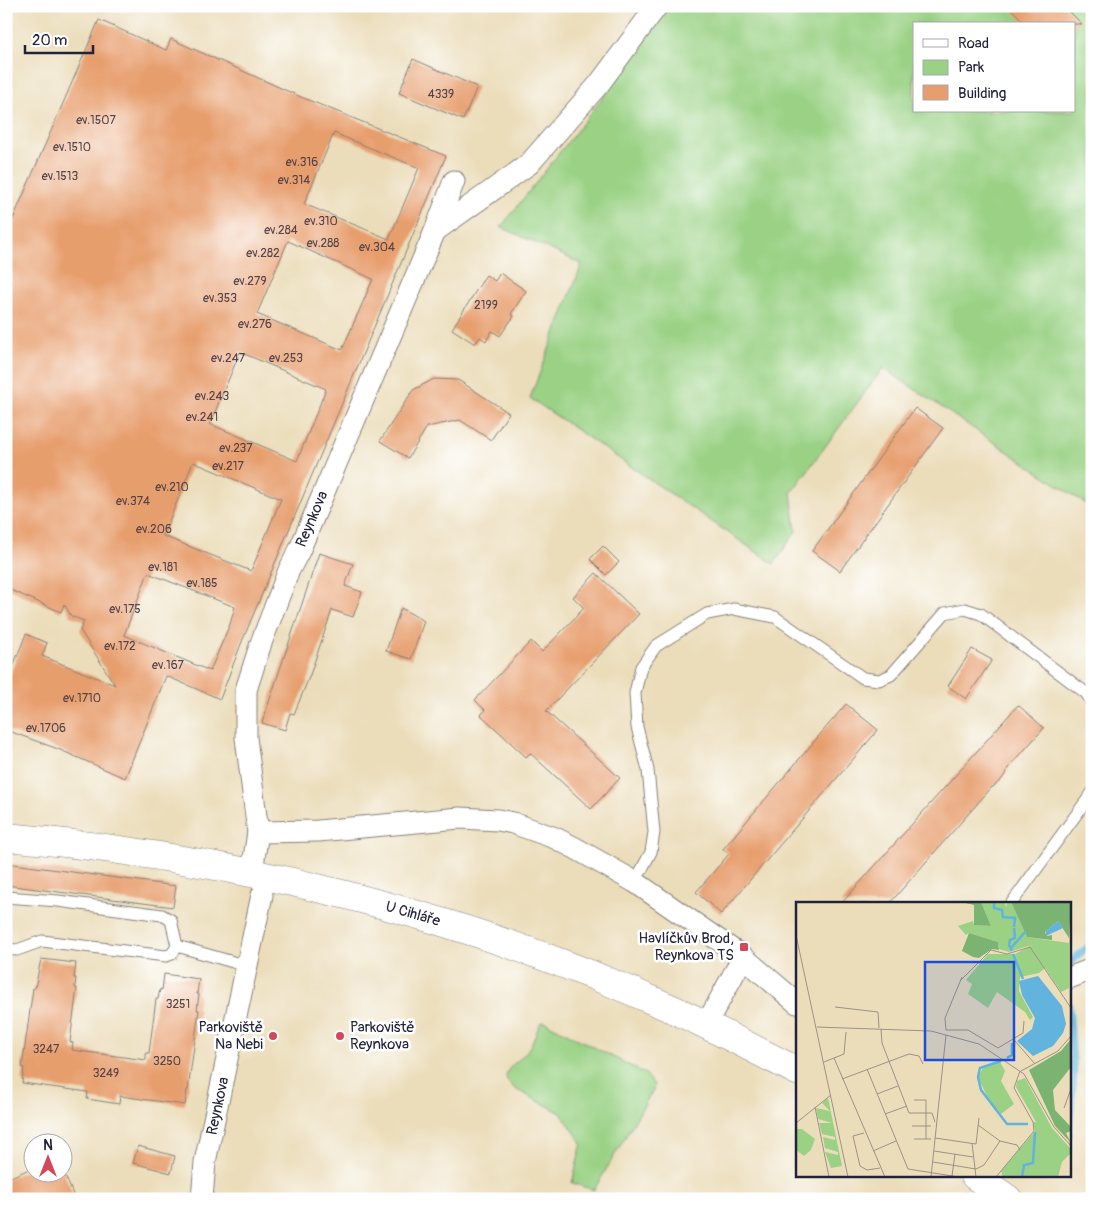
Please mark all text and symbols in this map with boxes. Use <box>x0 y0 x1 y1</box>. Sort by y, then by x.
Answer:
scale bar <box>25 22 92 54</box>
legend <box>913 22 1076 112</box>
text: 20 m <box>32 31 67 50</box>
text: Road <box>958 34 989 53</box>
text: Park <box>958 58 985 77</box>
text: Building <box>958 84 1006 103</box>
house number: 4339 <box>428 87 454 102</box>
house number: ev.1507 <box>76 113 116 128</box>
house number: ev.1510 <box>53 140 91 155</box>
house number: ev.316 <box>286 155 318 170</box>
house number: ev.1513 <box>42 169 79 184</box>
house number: ev.314 <box>278 173 310 188</box>
house number: ev.310 <box>304 214 338 229</box>
house number: ev.284 <box>264 223 298 238</box>
house number: ev.288 <box>307 236 339 251</box>
house number: ev.304 <box>359 240 395 255</box>
house number: ev.282 <box>246 246 280 261</box>
house number: ev.279 <box>233 274 267 289</box>
house number: ev.353 <box>203 291 237 306</box>
house number: 2199 <box>474 298 498 313</box>
house number: ev.276 <box>238 317 272 332</box>
house number: ev.247 <box>211 351 246 366</box>
house number: ev.253 <box>269 351 303 366</box>
house number: ev.243 <box>195 389 229 404</box>
house number: ev.241 <box>186 410 218 425</box>
house number: ev.237 <box>219 441 253 456</box>
house number: ev.217 <box>212 459 244 474</box>
house number: ev.210 <box>155 480 189 495</box>
street label: Reynkova <box>292 488 332 550</box>
house number: ev.374 <box>116 494 150 509</box>
house number: ev.206 <box>136 522 172 537</box>
house number: ev.181 <box>148 560 178 575</box>
house number: ev.185 <box>186 576 218 591</box>
house number: ev.175 <box>109 602 141 617</box>
house number: ev.172 <box>104 639 136 654</box>
house number: ev.167 <box>152 658 185 673</box>
house number: ev.1710 <box>63 691 101 706</box>
house number: ev.1706 <box>26 721 66 736</box>
street label: U Cihláře <box>383 897 443 931</box>
inset map <box>796 902 1070 1178</box>
place label: Havlíčkův Brod, Reynkova TS <box>638 929 734 965</box>
marker: Havlíčkův Brod, Reynkova TS <box>738 941 750 953</box>
house number: 3251 <box>166 997 190 1012</box>
place label: Parkoviště Na Nebi <box>199 1018 263 1054</box>
place label: Parkoviště Reynkova <box>350 1018 415 1054</box>
marker: Parkoviště Na Nebi <box>267 1030 279 1042</box>
marker: Parkoviště Reynkova <box>334 1030 346 1042</box>
house number: 3247 <box>33 1042 60 1057</box>
house number: 3250 <box>153 1054 181 1069</box>
house number: 3249 <box>93 1066 119 1081</box>
street label: Reynkova <box>203 1075 233 1137</box>
north arrow <box>22 1132 72 1182</box>
text: N <box>43 1137 53 1154</box>

